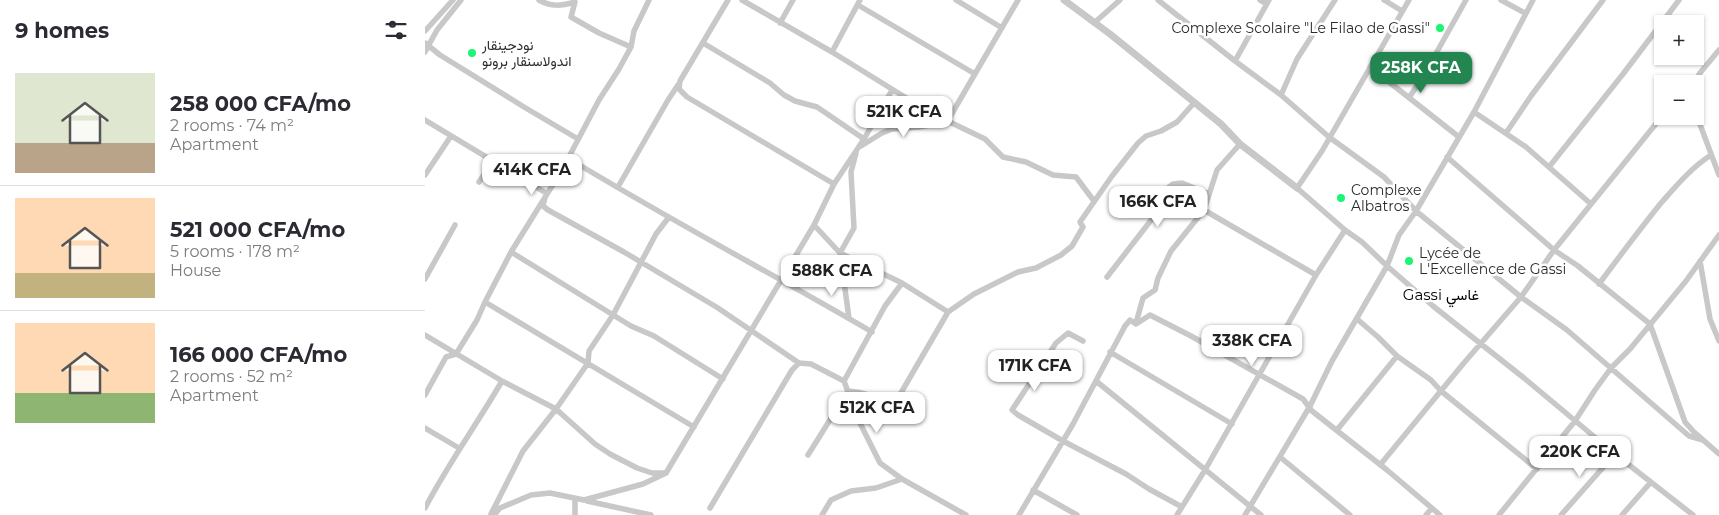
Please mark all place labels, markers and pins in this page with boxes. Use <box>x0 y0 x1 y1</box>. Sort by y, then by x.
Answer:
place label: Complexe Scolaire "Le Filao de Gassi" <box>1171 19 1430 37</box>
marker: Complexe Scolaire "Le Filao de Gassi" <box>1434 22 1446 34</box>
place label: نودجينقار اندولاسنقار برونو <box>481 36 571 70</box>
marker: نودجينقار اندولاسنقار برونو <box>466 47 478 59</box>
pin: 258K CFA <box>1369 52 1473 94</box>
pin: 521K CFA <box>852 96 956 138</box>
pin: 414K CFA <box>480 154 584 196</box>
place label: Complexe Albatros <box>1351 181 1421 215</box>
pin: 166K CFA <box>1106 186 1210 228</box>
marker: Complexe Albatros <box>1335 192 1347 204</box>
place label: Lycée de L'Excellence de Gassi <box>1419 244 1566 278</box>
pin: 588K CFA <box>780 254 884 297</box>
marker: Lycée de L'Excellence de Gassi <box>1403 255 1415 267</box>
pin: 338K CFA <box>1200 324 1304 367</box>
pin: 171K CFA <box>983 350 1087 392</box>
pin: 512K CFA <box>825 392 929 434</box>
pin: 220K CFA <box>1528 436 1632 478</box>

